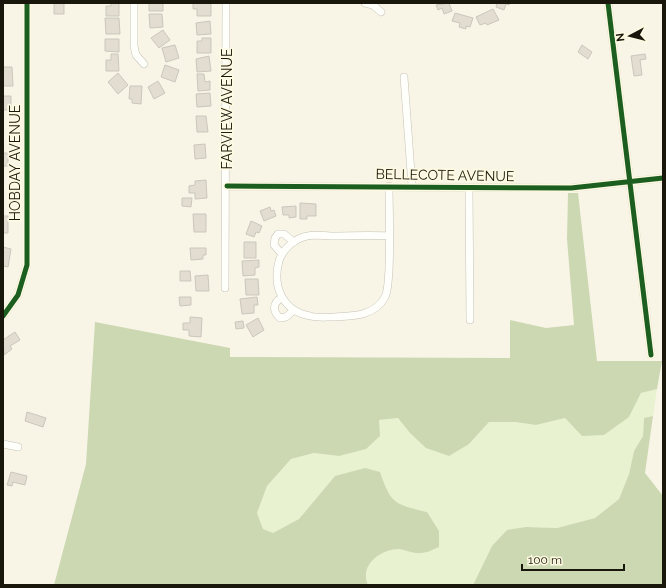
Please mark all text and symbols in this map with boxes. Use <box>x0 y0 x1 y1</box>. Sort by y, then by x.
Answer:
north arrow <box>610 16 650 56</box>
text: N <box>614 32 628 42</box>
street label: FARVIEW AVENUE <box>219 48 235 170</box>
street label: HOBDAY AVENUE <box>7 105 23 221</box>
street label: BELLECOTE AVENUE <box>375 166 515 184</box>
scale bar <box>522 546 624 572</box>
text: 100 m <box>528 553 562 567</box>

